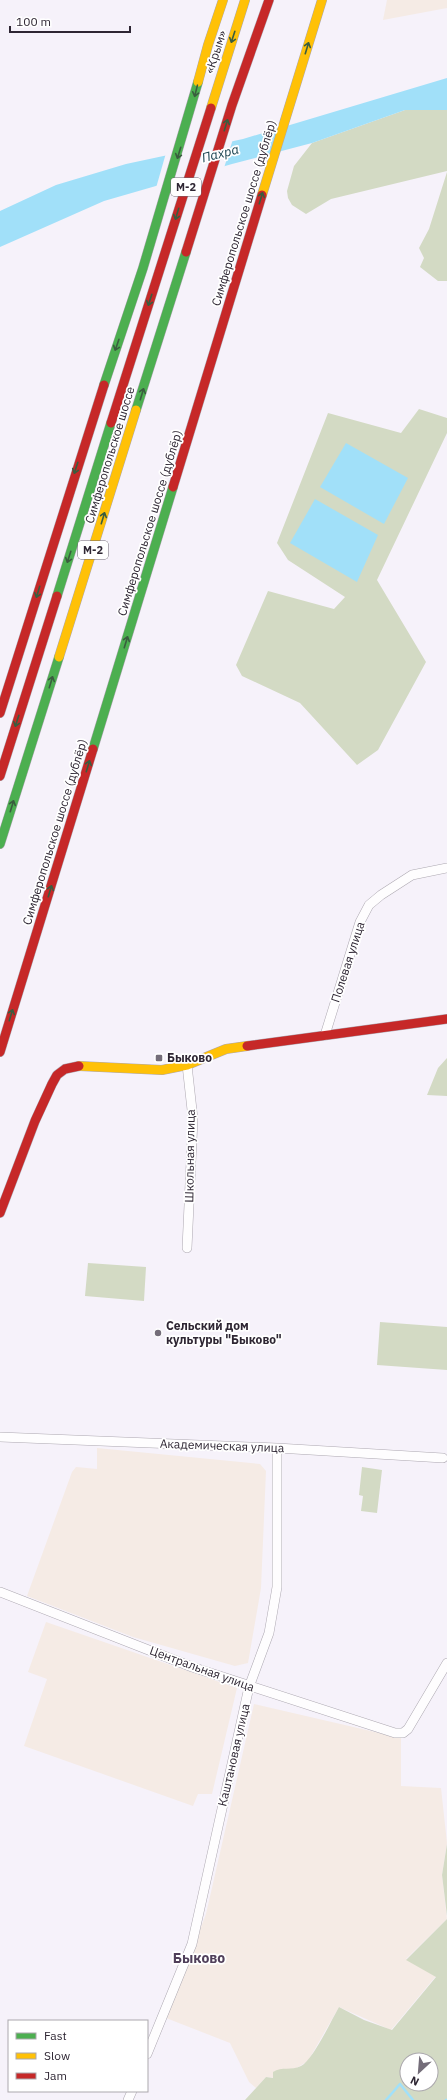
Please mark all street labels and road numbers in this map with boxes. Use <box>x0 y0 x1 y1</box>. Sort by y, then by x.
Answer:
street label: «Крым» <box>202 28 229 75</box>
street label: Симферопольское шоссе (дублёр) <box>208 118 279 308</box>
road number: М-2 <box>171 178 201 196</box>
street label: Симферопольское шоссе <box>82 384 138 525</box>
street label: Симферопольское шоссе (дублёр) <box>114 428 185 618</box>
road number: М-2 <box>78 541 108 559</box>
street label: Симферопольское шоссе (дублёр) <box>19 737 90 927</box>
street label: Полевая улица <box>327 919 368 1004</box>
street label: Школьная улица <box>181 1109 198 1203</box>
street label: Академическая улица <box>160 1436 285 1455</box>
street label: Центральная улица <box>148 1643 257 1695</box>
street label: Каштановая улица <box>214 1701 253 1808</box>

